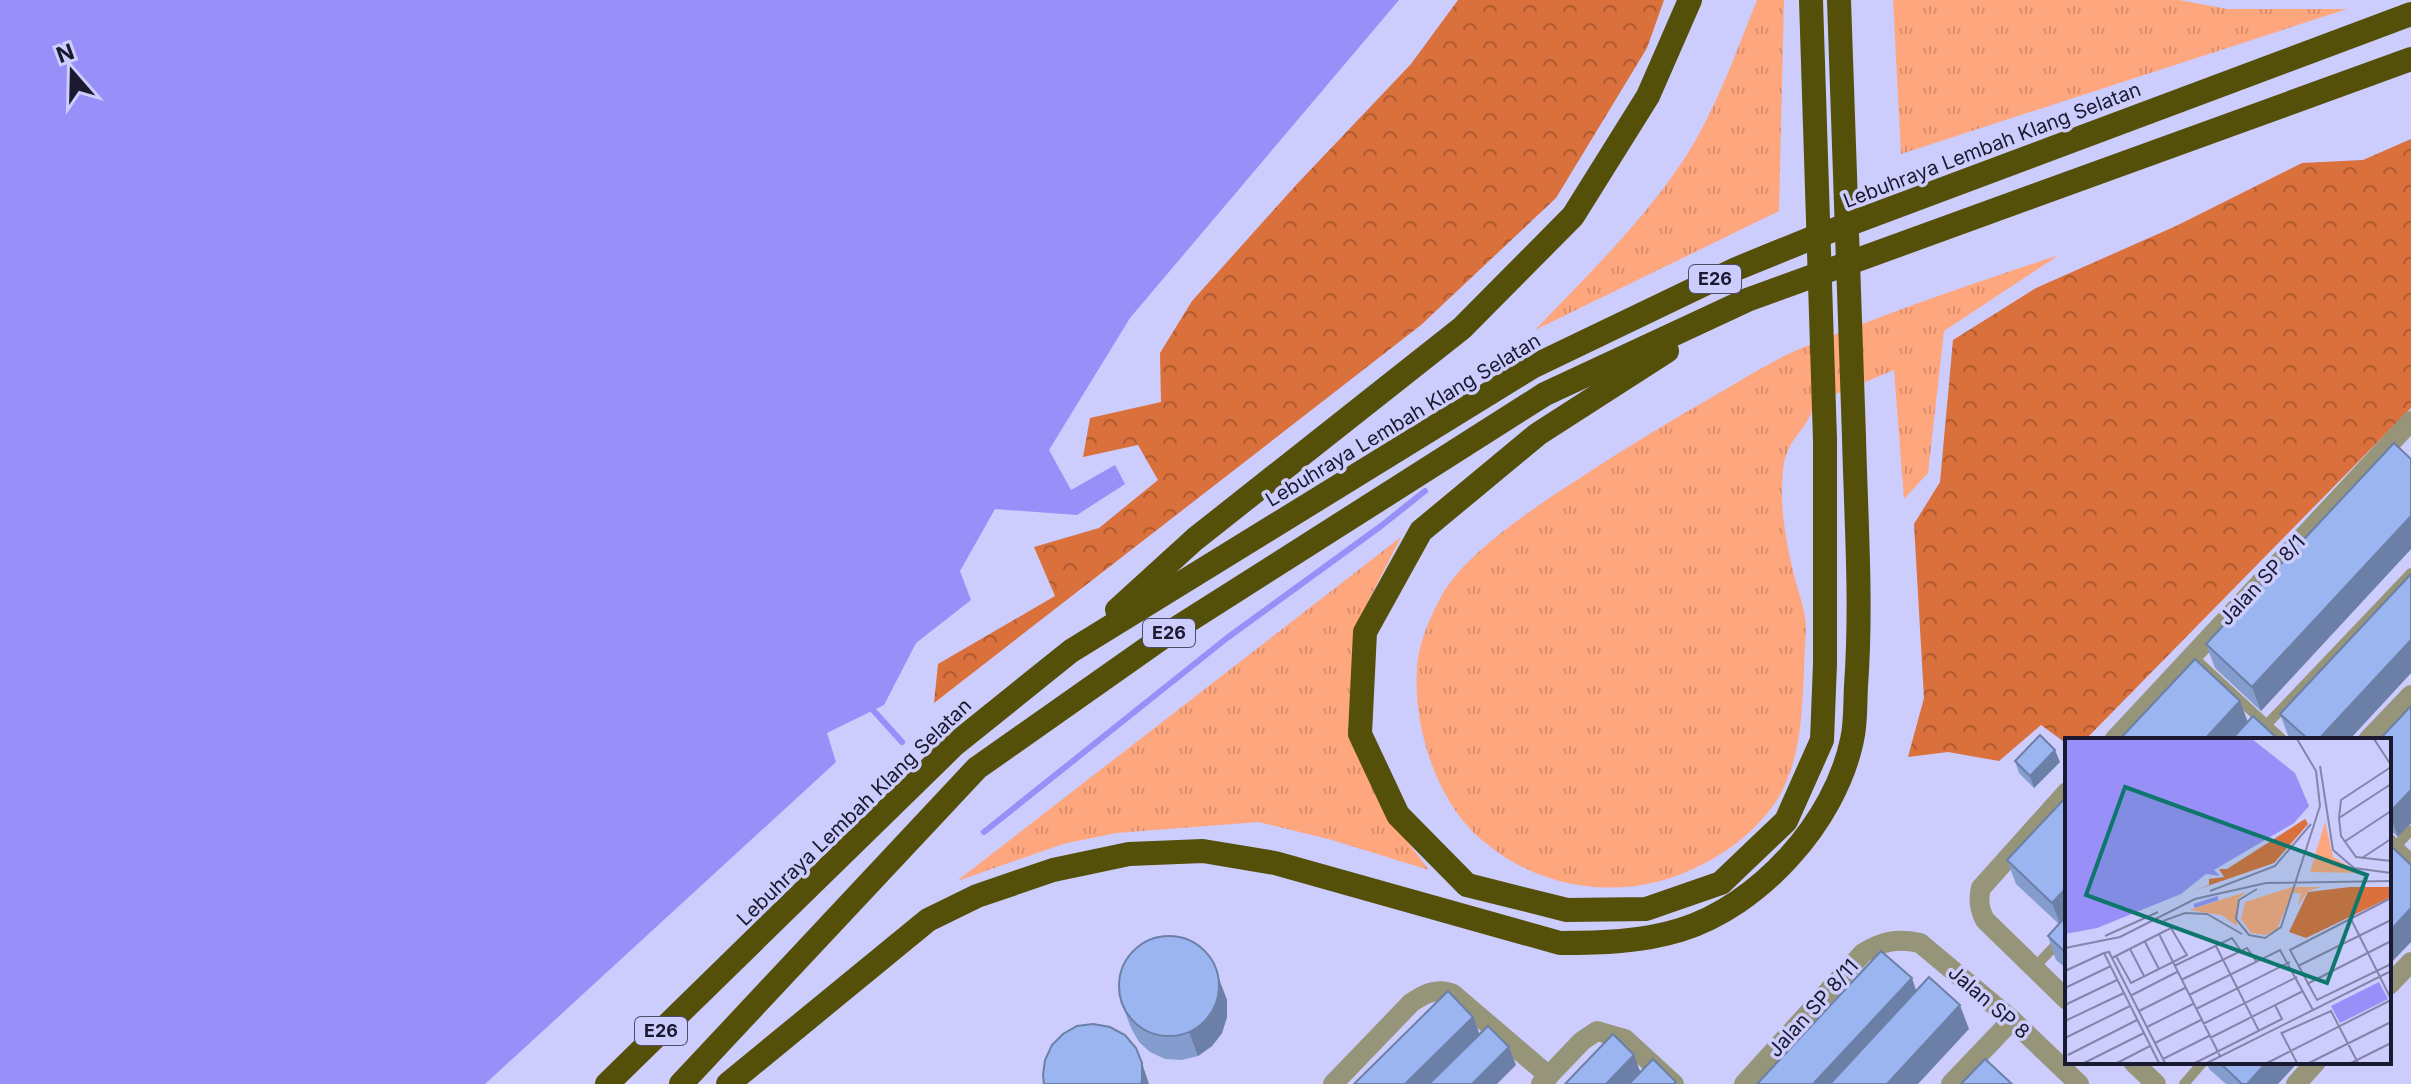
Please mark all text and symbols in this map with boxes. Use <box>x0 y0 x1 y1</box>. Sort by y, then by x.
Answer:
north arrow <box>32 32 112 112</box>
text: N <box>53 38 77 68</box>
street label: Lebuhraya Lembah Klang Selatan <box>1840 77 2144 213</box>
road number: E26 <box>1689 265 1741 293</box>
street label: Lebuhraya Lembah Klang Selatan <box>1261 328 1545 512</box>
street label: Jalan SP 8/1 <box>2214 530 2310 630</box>
road number: E26 <box>1143 619 1195 647</box>
street label: Lebuhraya Lembah Klang Selatan <box>732 693 976 931</box>
inset map <box>2065 738 2391 1064</box>
street label: Jalan SP 8/11 <box>1763 954 1863 1062</box>
street label: Jalan SP 8 <box>1943 960 2035 1044</box>
road number: E26 <box>635 1017 687 1045</box>

